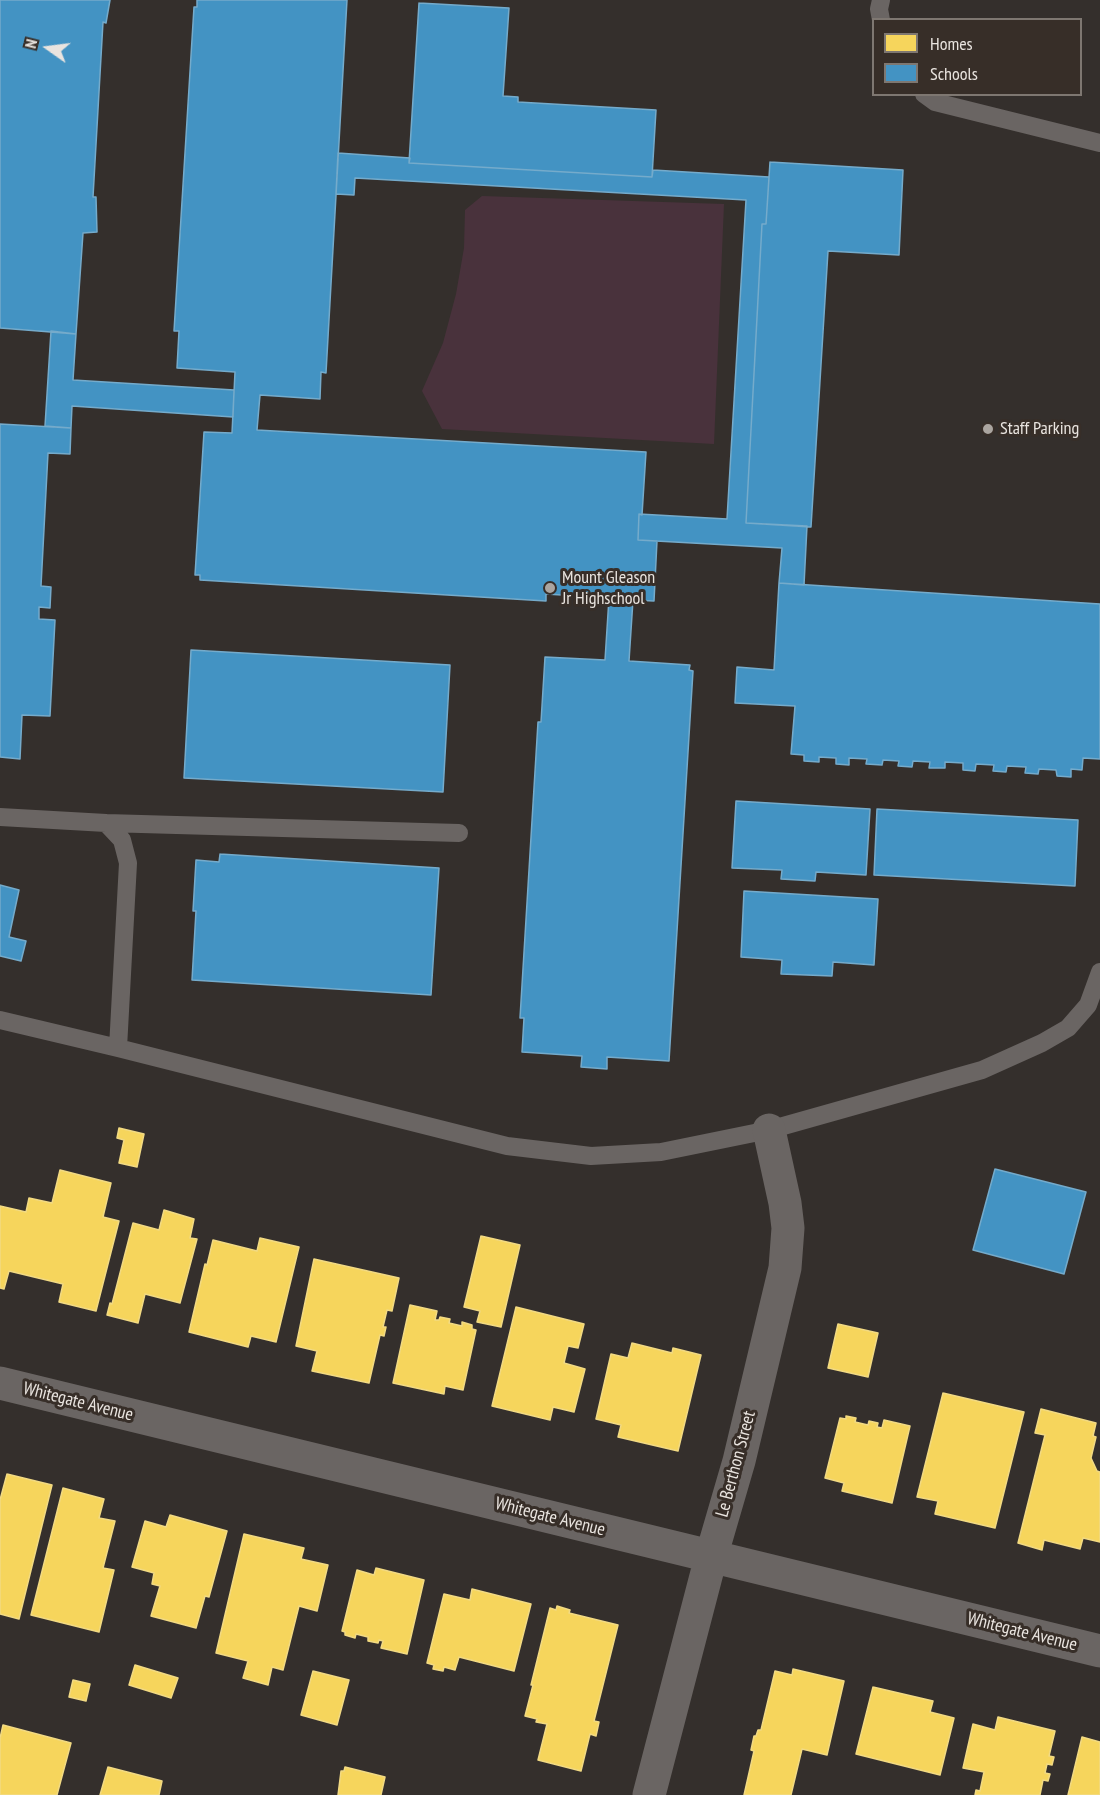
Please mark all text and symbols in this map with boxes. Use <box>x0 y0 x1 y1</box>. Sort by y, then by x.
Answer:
north arrow <box>18 18 78 78</box>
legend <box>872 18 1082 96</box>
text: Homes <box>930 32 973 55</box>
text: N <box>20 37 41 50</box>
text: Schools <box>930 62 978 85</box>
place label: Staff Parking <box>1000 418 1079 440</box>
marker: Staff Parking <box>981 422 995 436</box>
place label: Mount Gleason Jr Highschool <box>562 567 655 610</box>
marker: Mount Gleason Jr Highschool <box>543 581 557 595</box>
street label: Whitegate Avenue <box>21 1378 135 1426</box>
street label: Le Berthon Street <box>711 1409 761 1519</box>
street label: Whitegate Avenue <box>493 1493 607 1541</box>
street label: Whitegate Avenue <box>965 1608 1079 1656</box>

